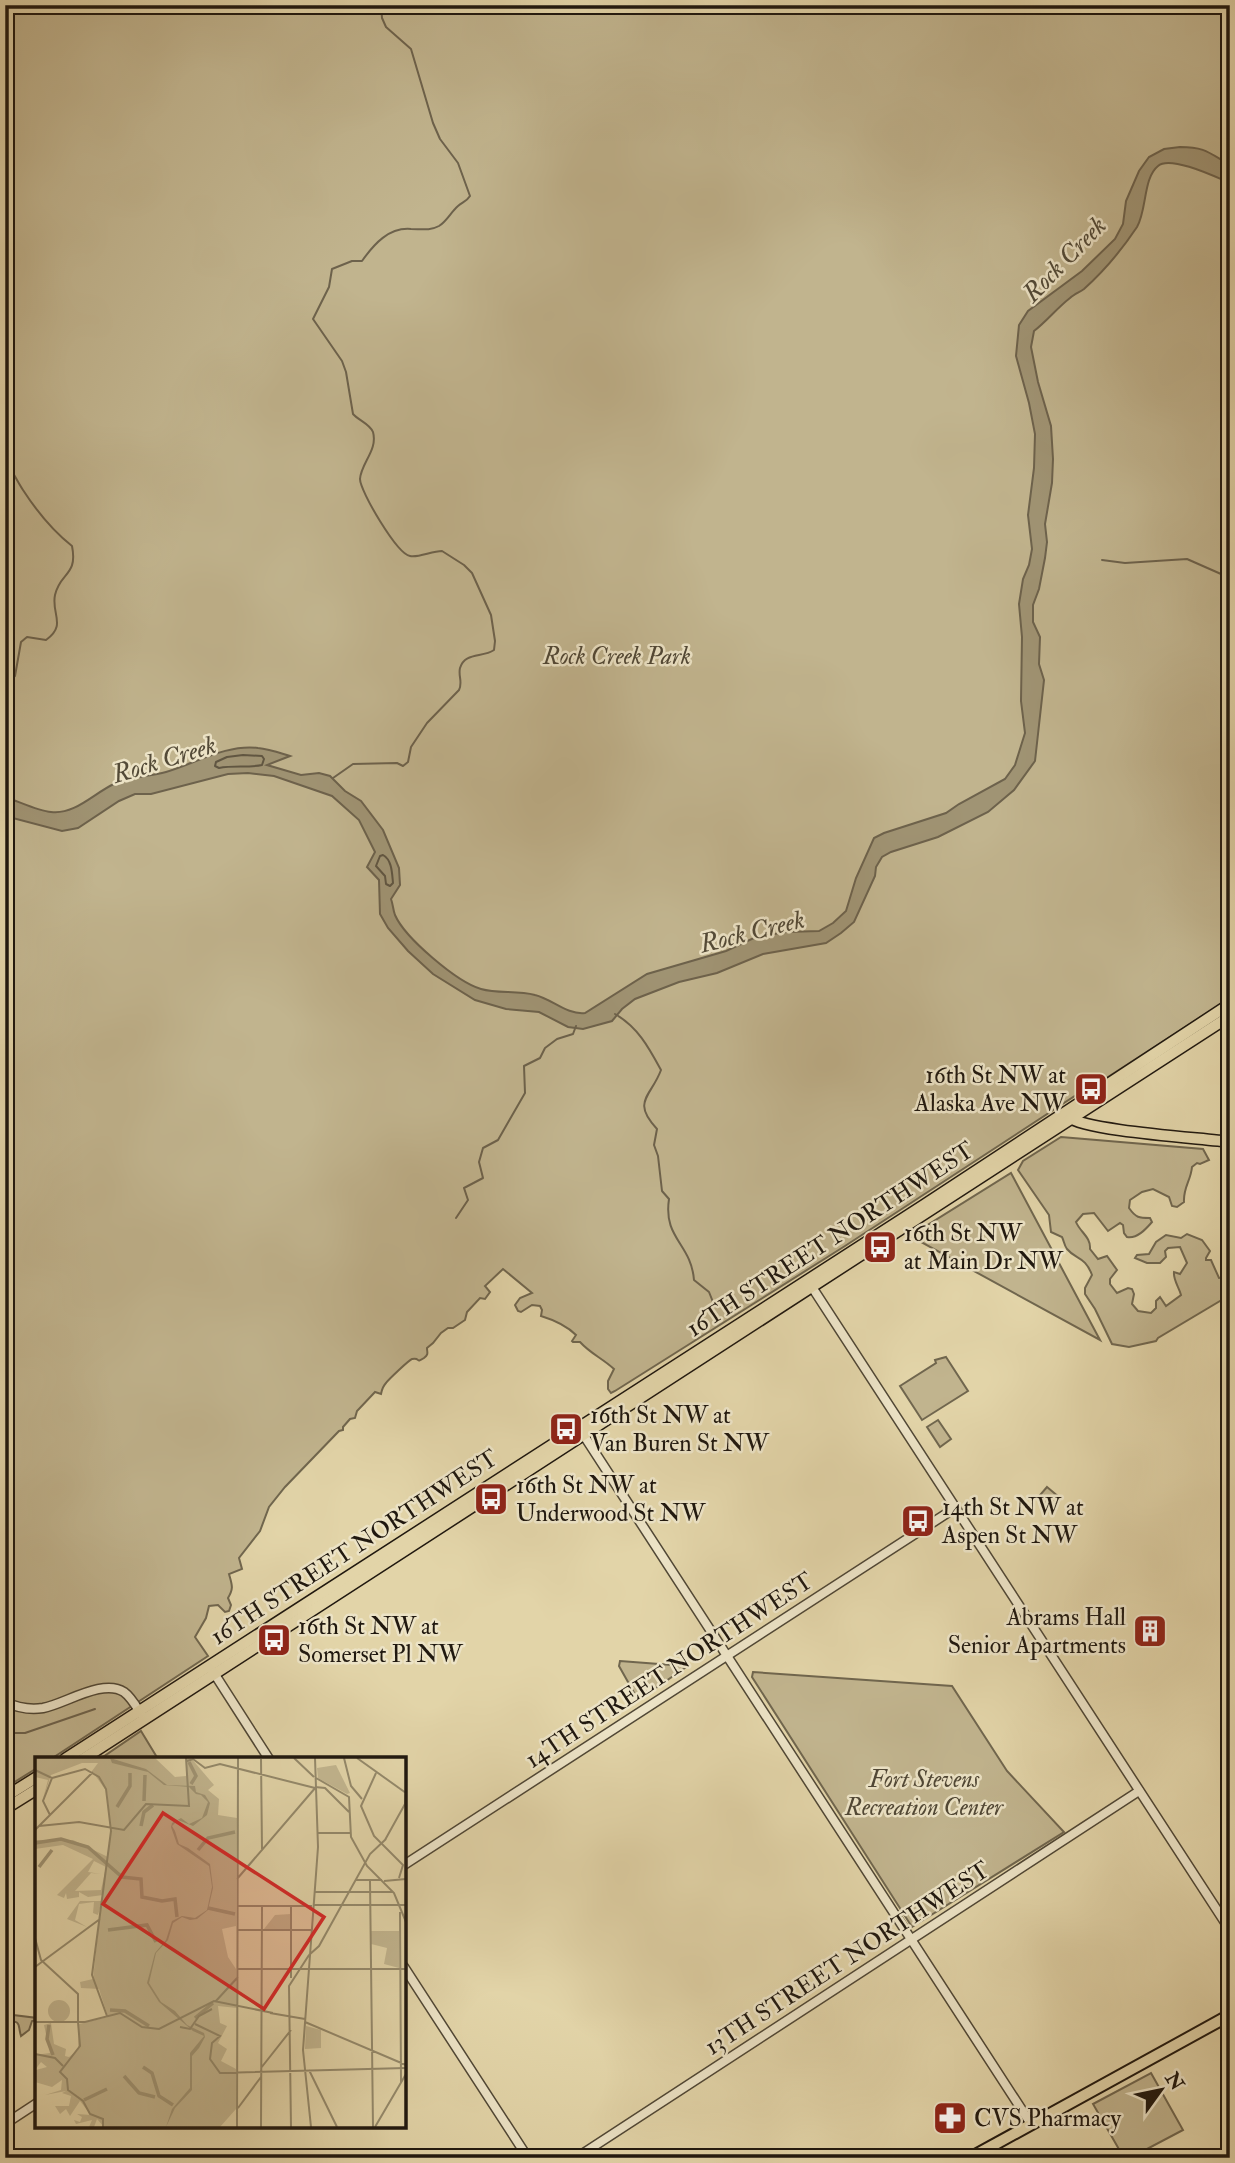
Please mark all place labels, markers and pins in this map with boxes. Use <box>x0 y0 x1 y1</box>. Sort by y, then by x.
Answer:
place label: 16th St NW at Alaska Ave NW <box>914 1060 1068 1119</box>
bus stop icon: 16th St NW at Alaska Ave NW <box>1072 1070 1110 1108</box>
place label: 16th St NW at Main Dr NW <box>904 1218 1064 1277</box>
bus stop icon: 16th St NW at Main Dr NW <box>861 1228 899 1266</box>
place label: 16th St NW at Van Buren St NW <box>590 1400 770 1459</box>
bus stop icon: 16th St NW at Van Buren St NW <box>547 1410 585 1448</box>
place label: 16th St NW at Underwood St NW <box>516 1470 707 1529</box>
bus stop icon: 16th St NW at Underwood St NW <box>472 1480 510 1518</box>
place label: 14th St NW at Aspen St NW <box>941 1492 1084 1551</box>
bus stop icon: 14th St NW at Aspen St NW <box>899 1502 937 1540</box>
place label: Abrams Hall Senior Apartments <box>948 1602 1126 1661</box>
place label: 16th St NW at Somerset Pl NW <box>298 1611 464 1670</box>
building icon: Abrams Hall Senior Apartments <box>1131 1612 1169 1650</box>
bus stop icon: 16th St NW at Somerset Pl NW <box>255 1621 293 1659</box>
pharmacy icon: CVS Pharmacy <box>931 2099 969 2137</box>
place label: CVS Pharmacy <box>974 2103 1121 2134</box>

